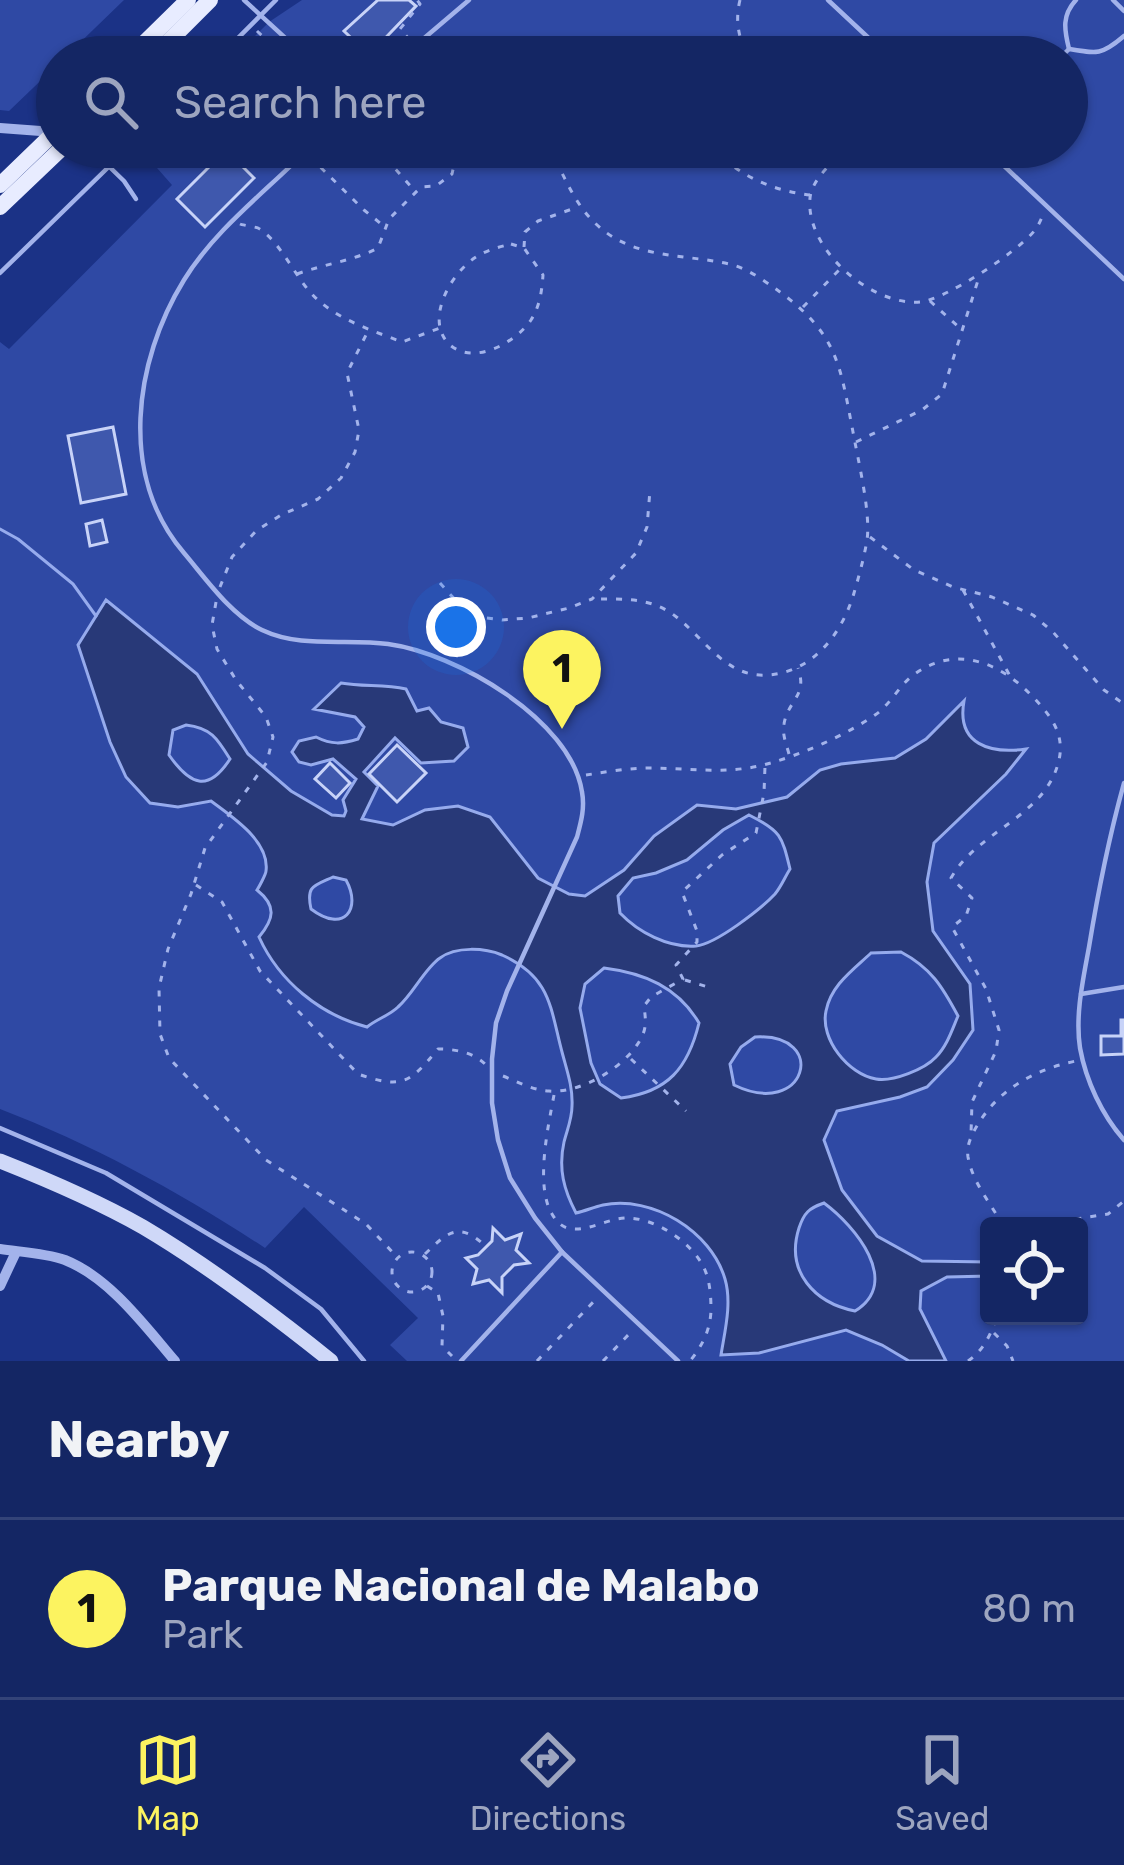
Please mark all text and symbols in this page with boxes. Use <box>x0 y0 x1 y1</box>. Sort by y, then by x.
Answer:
search box <box>36 36 1088 168</box>
icon: search <box>78 69 144 135</box>
text: Search here <box>174 76 426 129</box>
your location <box>426 597 486 657</box>
pin: 1 <box>523 630 601 729</box>
map controls <box>980 1217 1088 1325</box>
button: locate <box>980 1217 1088 1325</box>
text: Nearby <box>48 1409 230 1470</box>
text: Parque Nacional de Malabo <box>162 1559 760 1612</box>
text: 1 <box>77 1586 97 1632</box>
text: 80 m <box>982 1586 1076 1632</box>
text: Park <box>162 1612 243 1658</box>
tab: Map <box>135 1727 201 1838</box>
tab: Directions <box>470 1727 626 1838</box>
tab: Saved <box>895 1727 989 1838</box>

